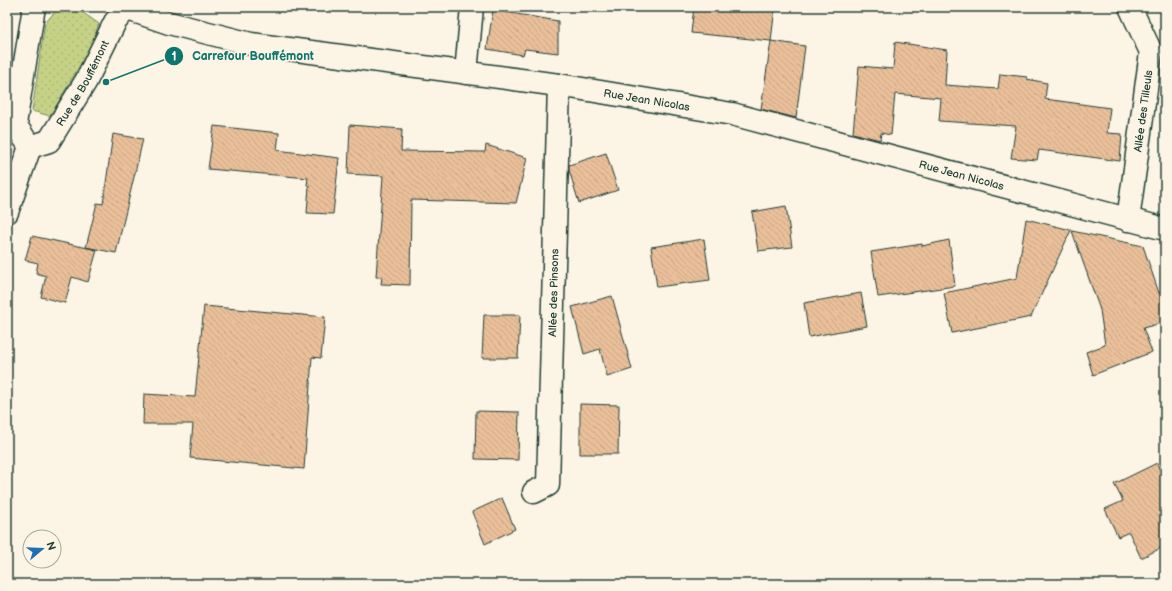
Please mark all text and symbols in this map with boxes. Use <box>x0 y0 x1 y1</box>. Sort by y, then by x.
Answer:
street label: Rue de Bouffémont <box>54 38 112 129</box>
callout: Carrefour Bouffémont <box>164 44 322 68</box>
text: 1 <box>171 49 177 64</box>
text: Carrefour Bouffémont <box>192 49 314 64</box>
street label: Allée des Tilleuls <box>1131 69 1156 153</box>
street label: Rue Jean Nicolas <box>602 87 691 114</box>
street label: Rue Jean Nicolas <box>918 158 1006 193</box>
street label: Allée des Pinsons <box>546 248 562 337</box>
north arrow <box>22 529 62 569</box>
text: N <box>43 540 58 552</box>

